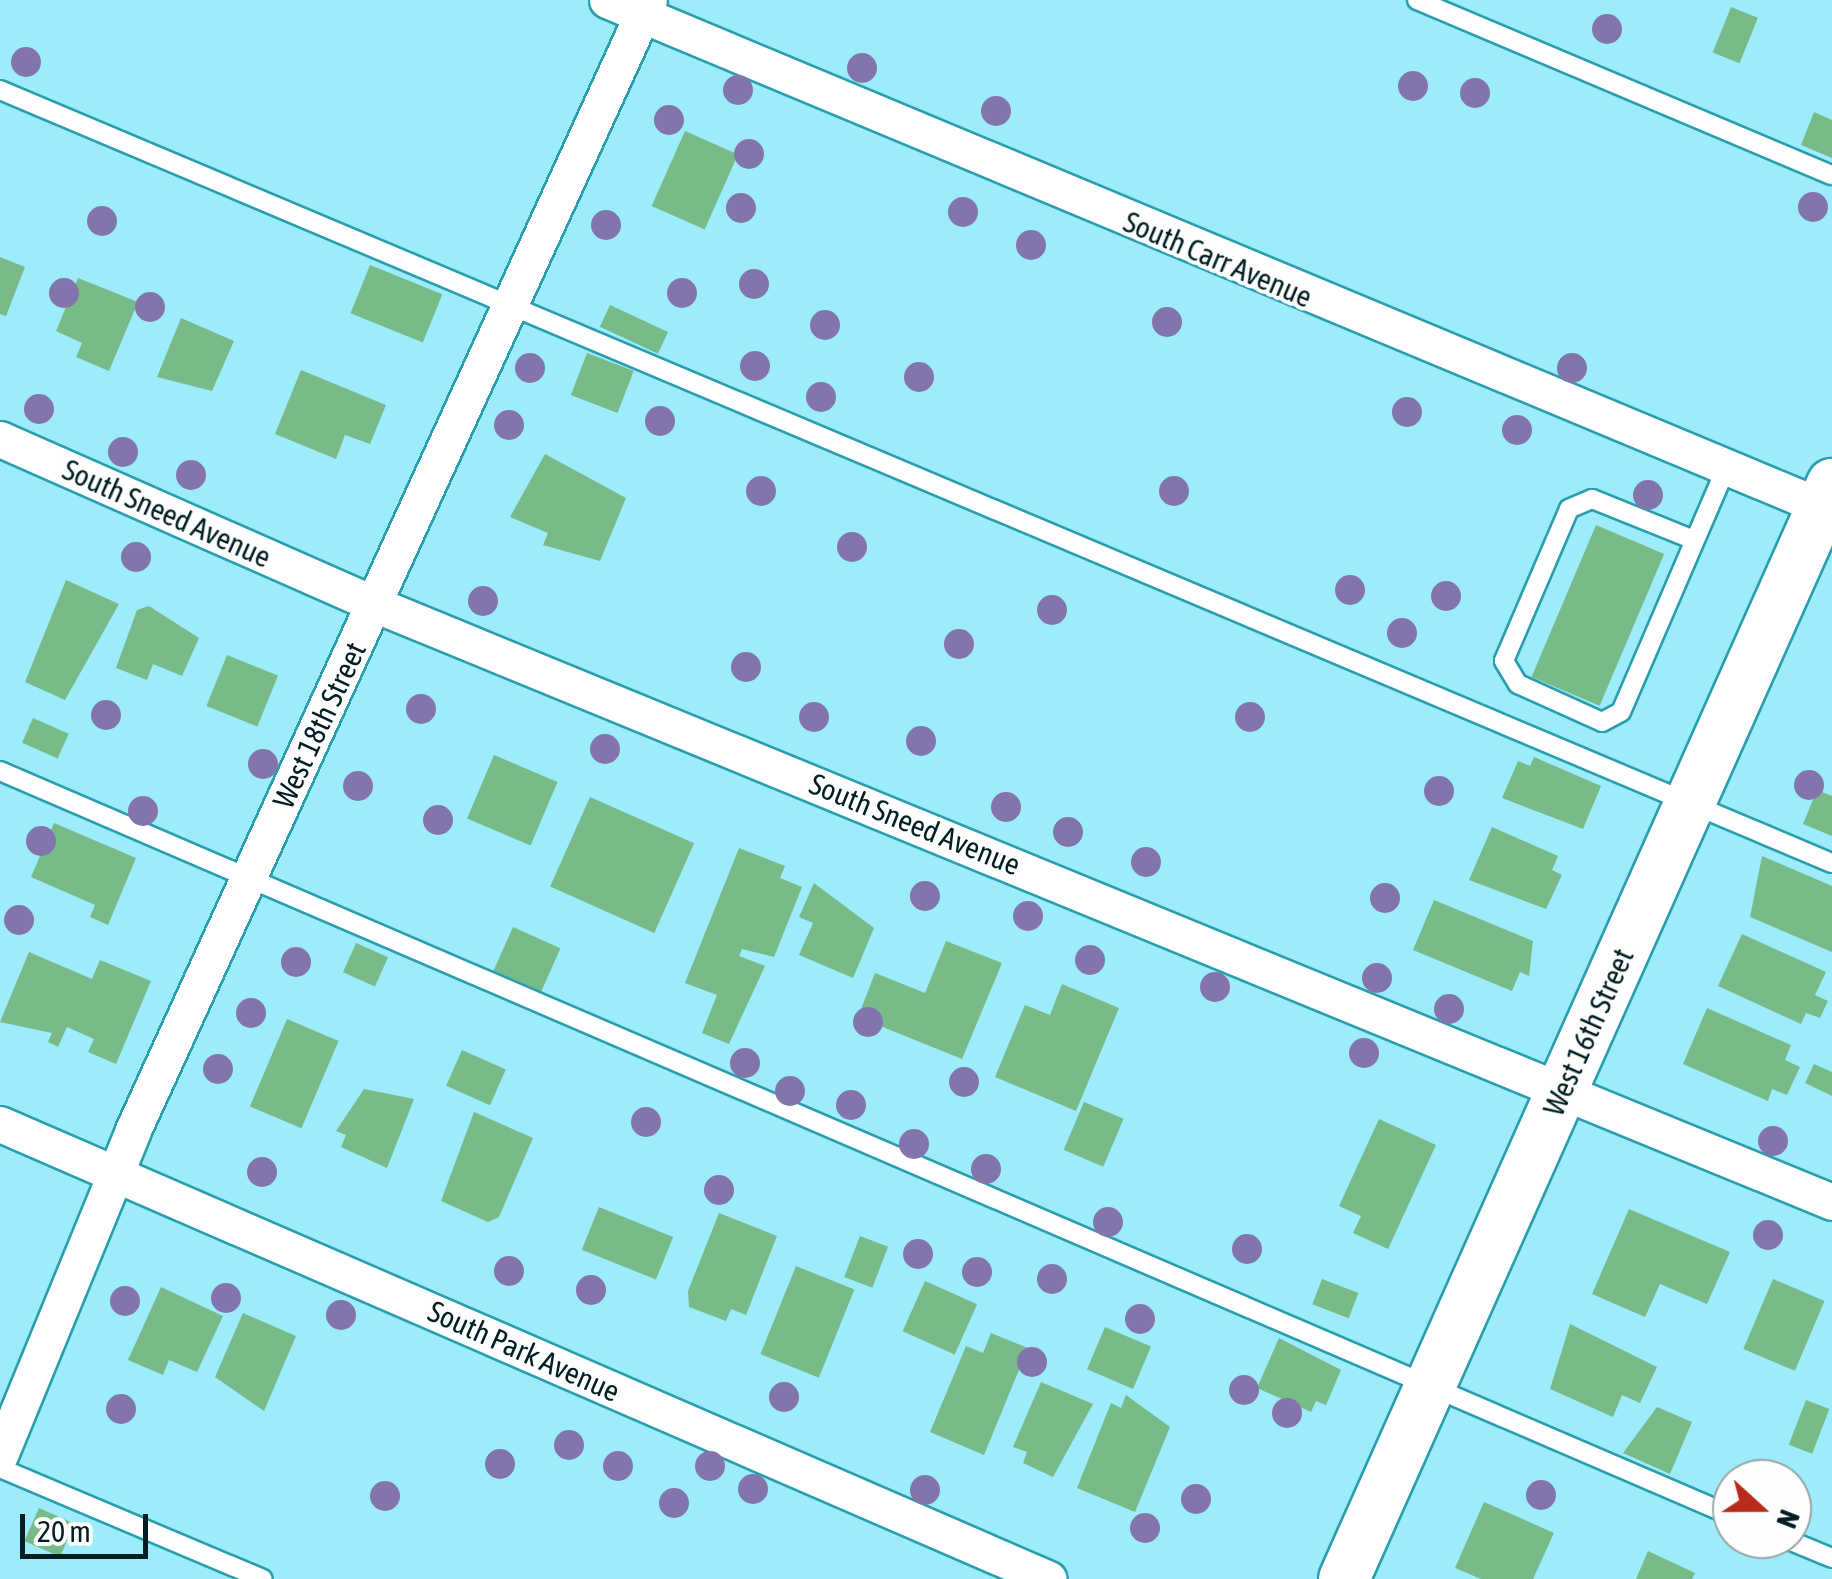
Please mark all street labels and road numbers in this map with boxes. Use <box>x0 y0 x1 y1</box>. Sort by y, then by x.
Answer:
street label: South Carr Avenue <box>1119 203 1317 315</box>
street label: South Sneed Avenue <box>57 451 277 575</box>
street label: West 18th Street <box>265 636 373 814</box>
street label: South Sneed Avenue <box>804 765 1026 883</box>
street label: West 16th Street <box>1535 943 1641 1121</box>
street label: South Park Avenue <box>423 1293 625 1409</box>

